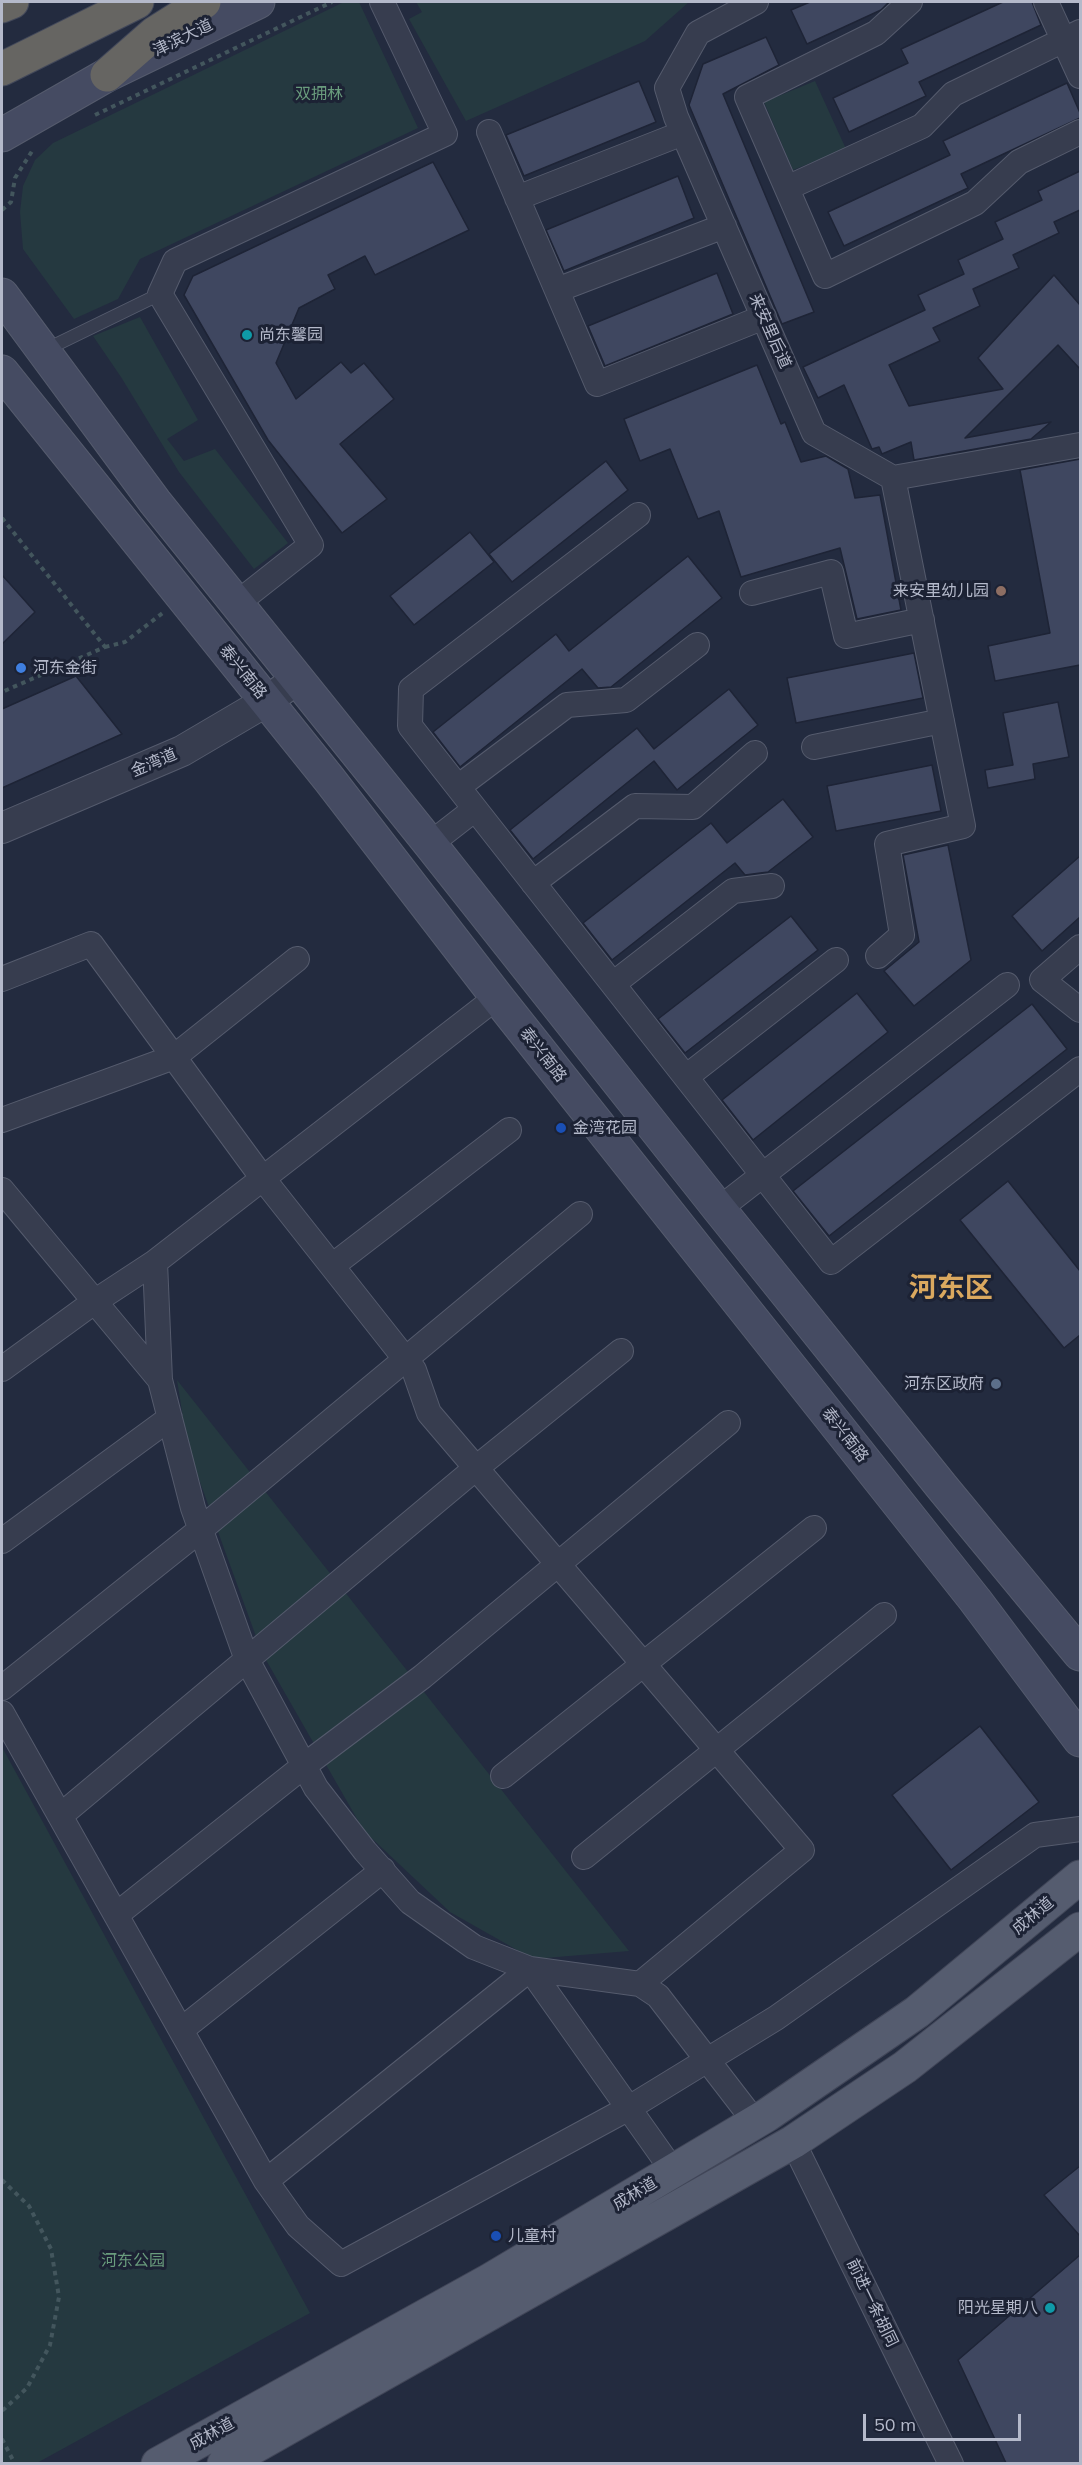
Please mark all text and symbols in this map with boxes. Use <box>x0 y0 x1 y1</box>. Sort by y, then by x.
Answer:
street label: 津滨大道 <box>150 15 216 61</box>
park label: 双拥林 <box>295 84 343 104</box>
street label: 来安里后道 <box>745 291 795 371</box>
place label: 尚东馨园 <box>259 325 323 345</box>
marker: 尚东馨园 <box>240 328 254 342</box>
place label: 来安里幼儿园 <box>893 581 989 601</box>
marker: 来安里幼儿园 <box>994 584 1008 598</box>
street label: 泰兴南路 <box>215 641 271 703</box>
place label: 河东金街 <box>33 658 97 678</box>
marker: 河东金街 <box>14 661 28 675</box>
street label: 金湾道 <box>128 745 180 781</box>
street label: 泰兴南路 <box>516 1024 570 1086</box>
place label: 金湾花园 <box>573 1118 637 1138</box>
marker: 金湾花园 <box>554 1121 568 1135</box>
district label: 河东区 <box>909 1272 993 1306</box>
place label: 河东区政府 <box>904 1374 984 1394</box>
marker: 河东区政府 <box>989 1377 1003 1391</box>
street label: 泰兴南路 <box>818 1404 872 1466</box>
street label: 成林道 <box>1008 1893 1058 1939</box>
street label: 成林道 <box>609 2173 661 2215</box>
place label: 儿童村 <box>508 2226 556 2246</box>
marker: 儿童村 <box>489 2229 503 2243</box>
park label: 河东公园 <box>101 2251 165 2271</box>
street label: 前进一条胡同 <box>842 2256 902 2350</box>
place label: 阳光星期八 <box>958 2298 1038 2318</box>
marker: 阳光星期八 <box>1043 2301 1057 2315</box>
scale bar <box>866 2402 1024 2440</box>
text: 50 m <box>874 2413 916 2436</box>
street label: 成林道 <box>186 2414 238 2454</box>

